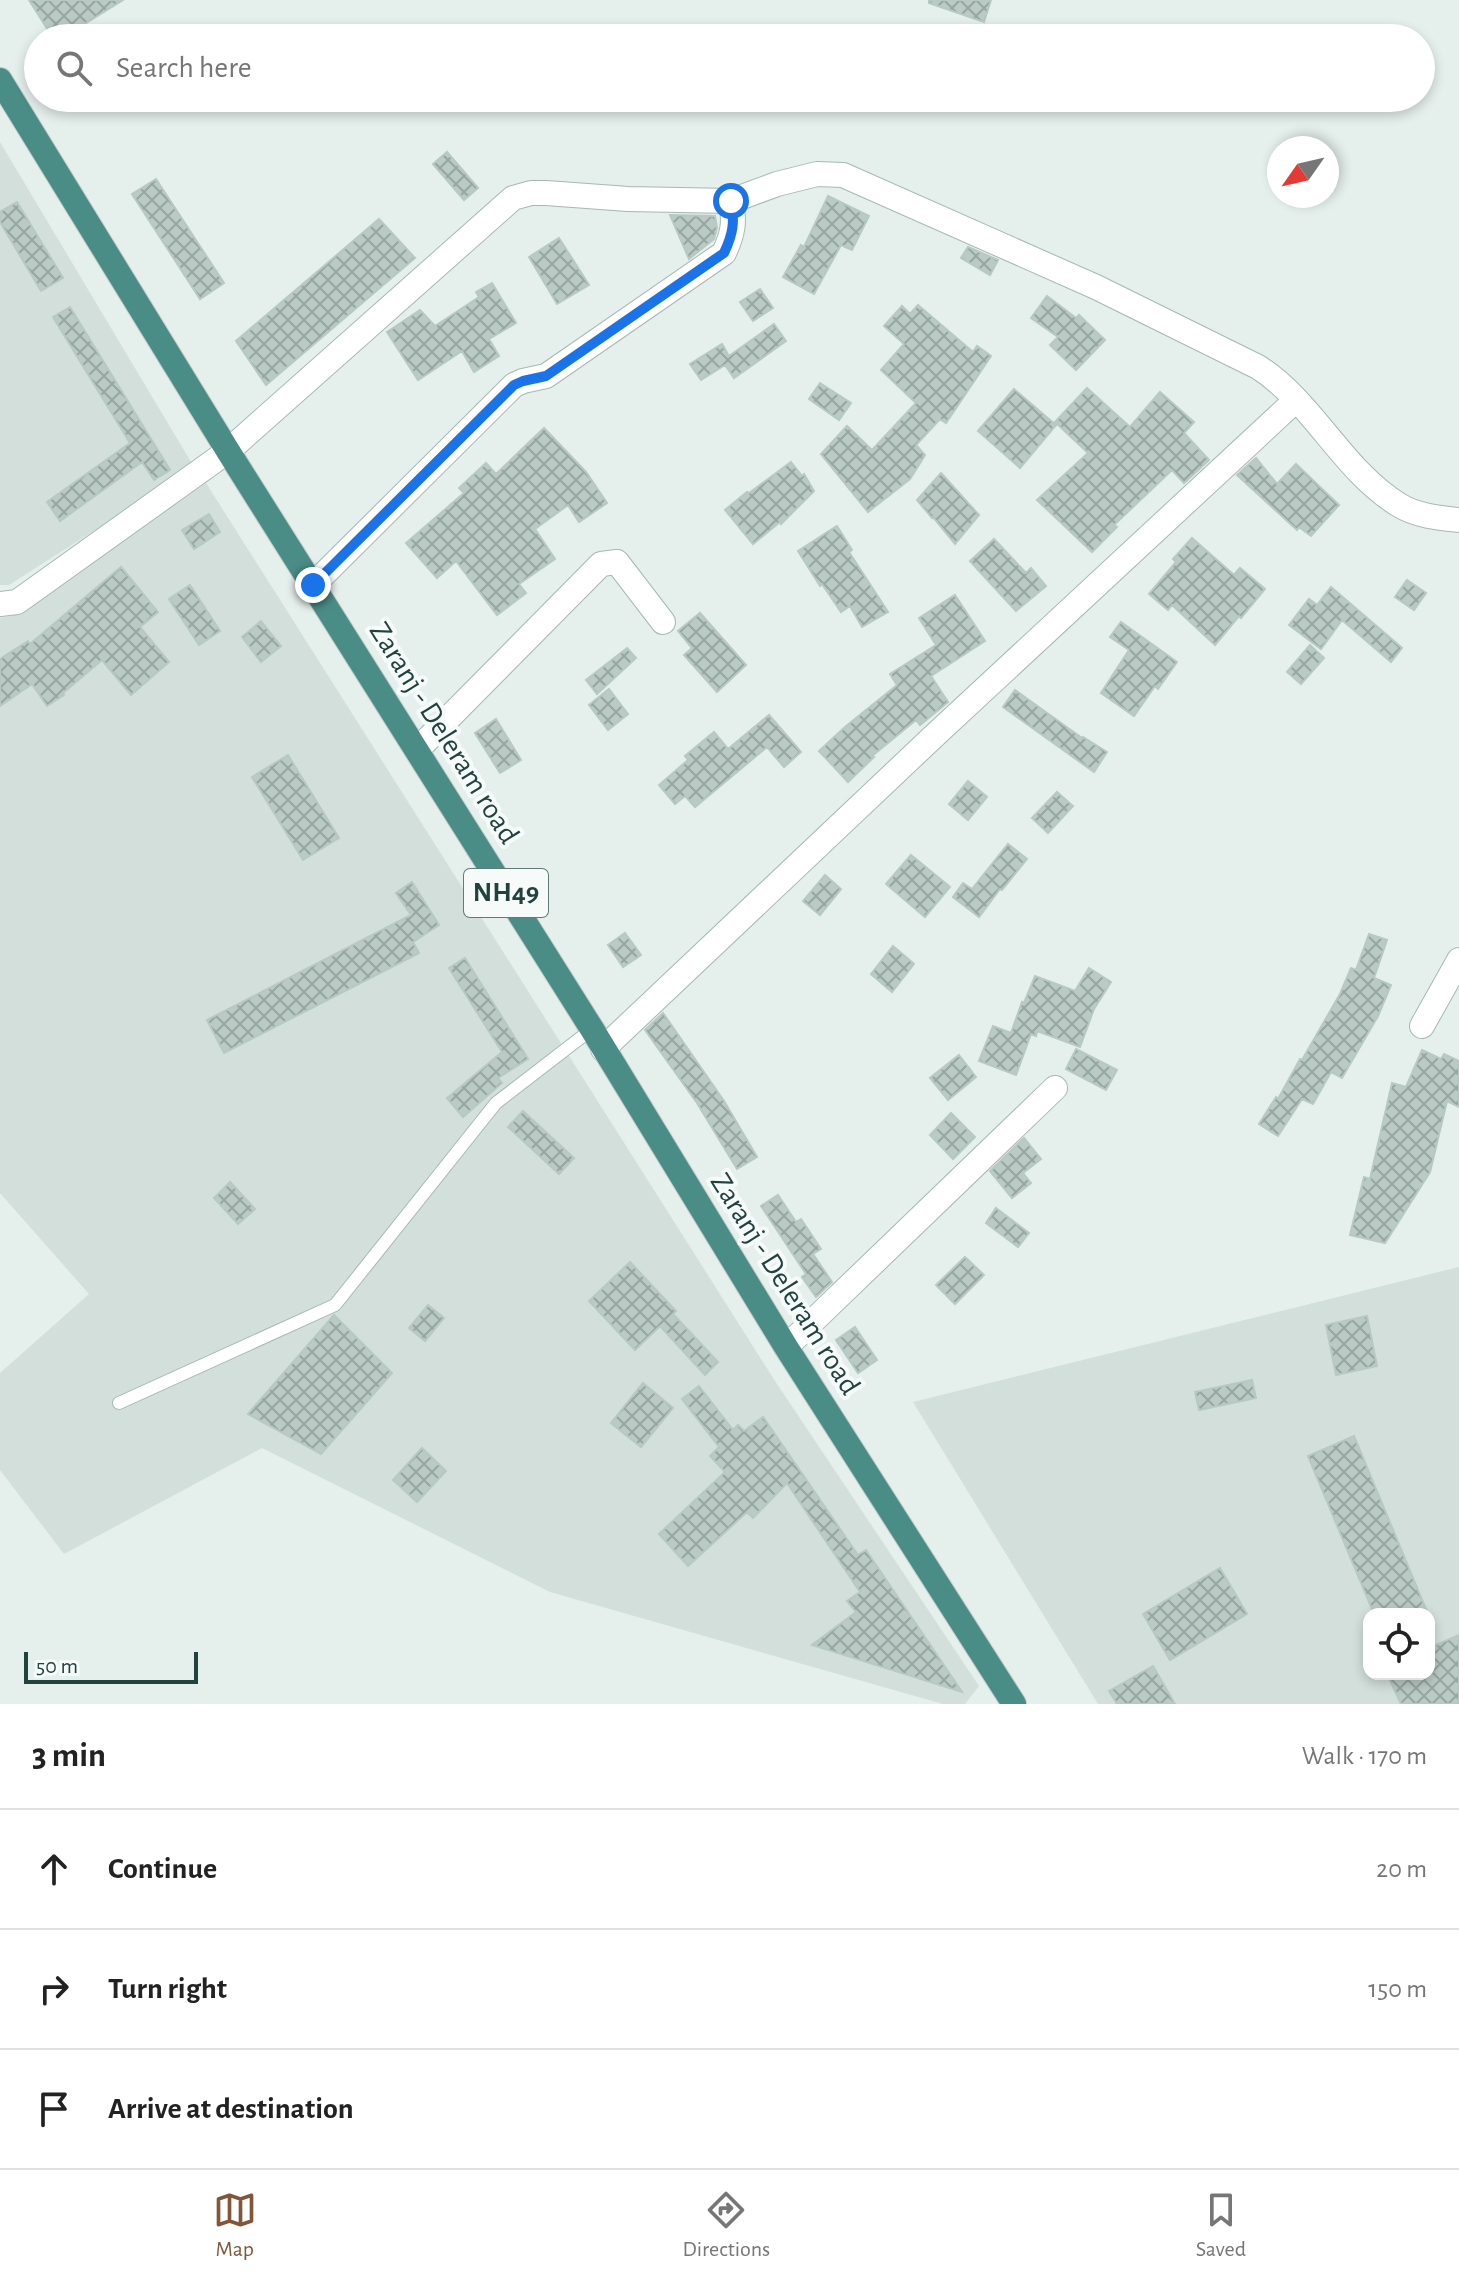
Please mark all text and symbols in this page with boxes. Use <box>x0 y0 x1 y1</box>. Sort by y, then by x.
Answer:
search box <box>24 24 1435 112</box>
icon: search <box>52 46 96 90</box>
text: Search here <box>116 53 252 83</box>
north arrow <box>1267 136 1339 208</box>
route start <box>713 183 749 219</box>
route end <box>295 567 331 603</box>
street label: Zaranj - Deleram road <box>364 617 524 849</box>
road number: NH49 <box>464 869 548 917</box>
street label: Zaranj - Deleram road <box>705 1168 865 1400</box>
map controls <box>1363 1608 1435 1680</box>
button: locate <box>1363 1608 1435 1680</box>
scale bar <box>24 1648 198 1684</box>
text: 50 m <box>36 1655 78 1677</box>
text: 3 min <box>32 1739 106 1773</box>
text: Walk · 170 m <box>1302 1743 1427 1769</box>
icon: ahead <box>32 1847 76 1891</box>
text: Continue <box>108 1854 217 1884</box>
text: 20 m <box>1376 1856 1427 1882</box>
icon: right <box>32 1967 76 2011</box>
text: Turn right <box>108 1974 227 2004</box>
text: 150 m <box>1368 1976 1427 2002</box>
icon: arrive <box>32 2087 76 2131</box>
text: Arrive at destination <box>108 2094 354 2124</box>
tab: Map <box>213 2188 257 2262</box>
tab: Directions <box>682 2188 770 2262</box>
tab: Saved <box>1196 2188 1246 2262</box>

